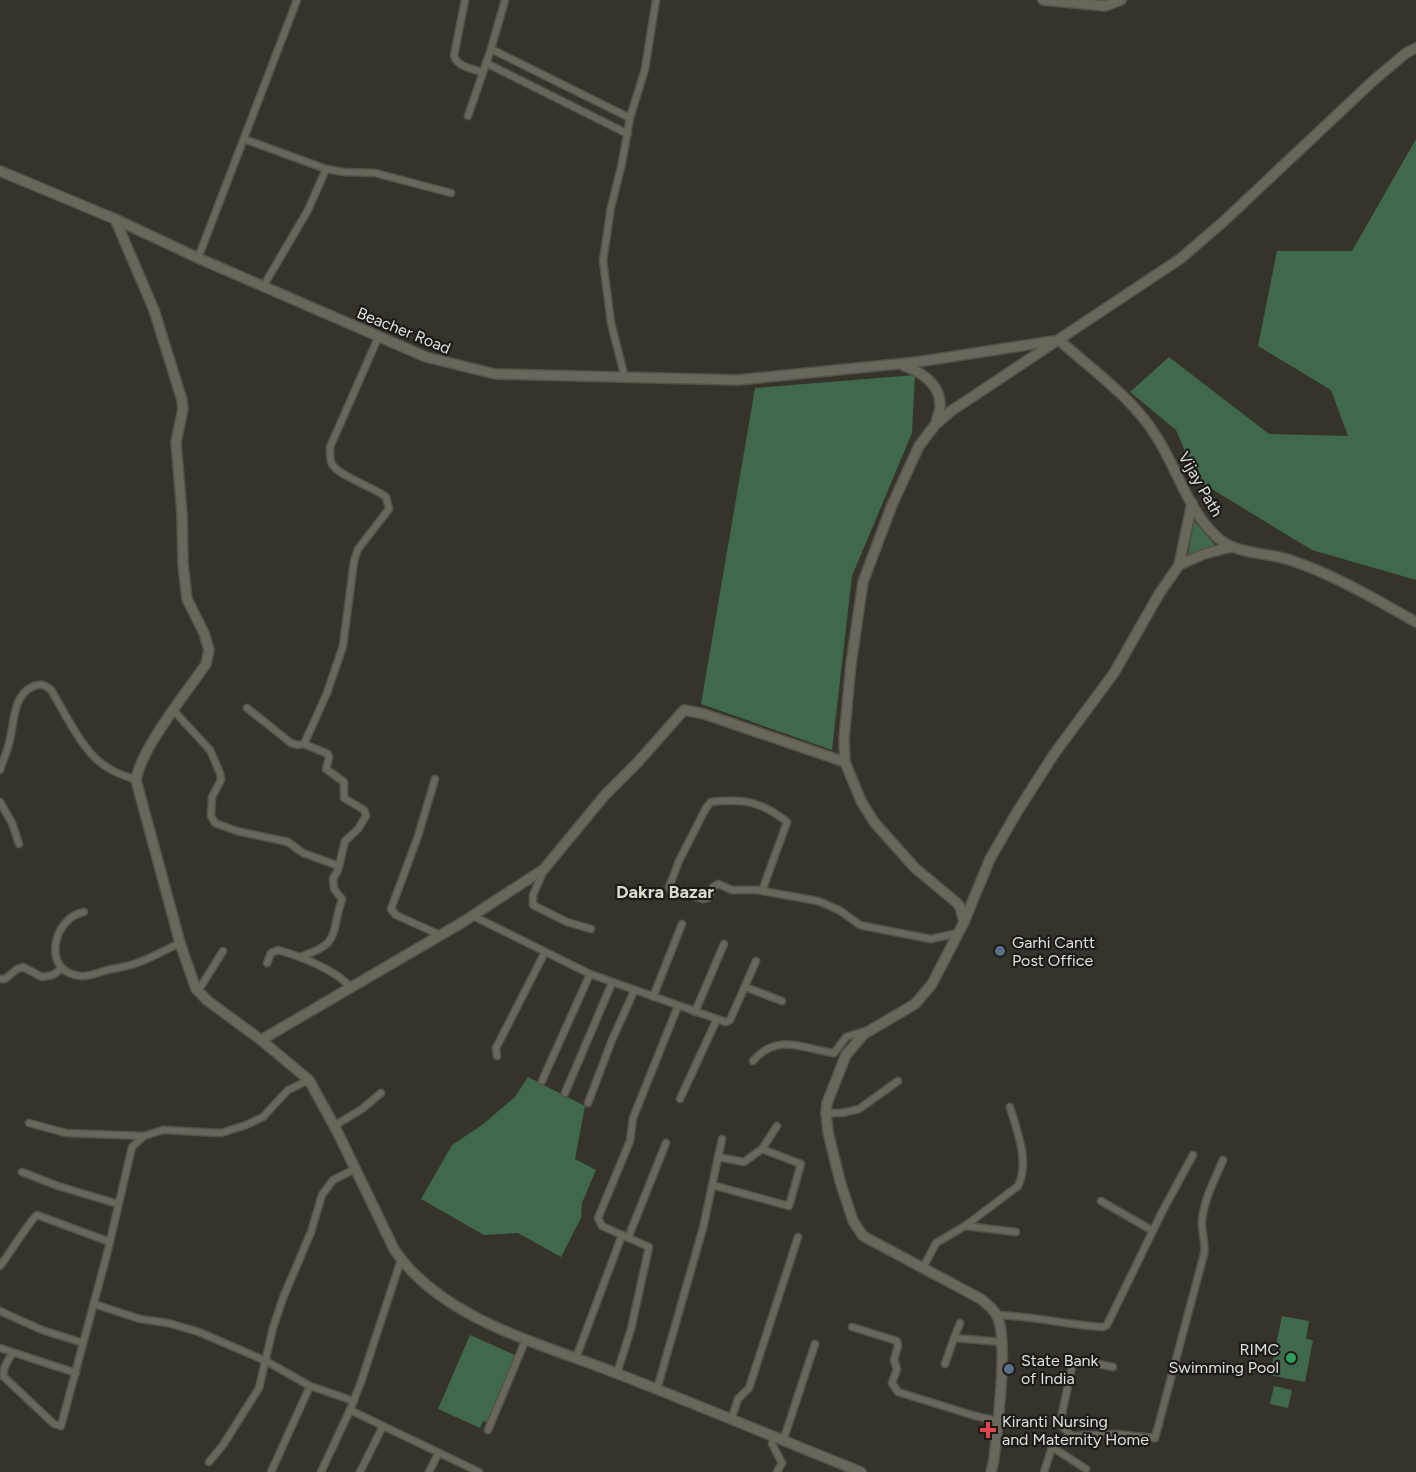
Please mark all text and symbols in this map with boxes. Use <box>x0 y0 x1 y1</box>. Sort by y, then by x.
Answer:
street label: Beacher Road <box>354 303 453 358</box>
street label: Vijay Path <box>1174 448 1227 520</box>
district label: Dakra Bazar <box>616 881 714 903</box>
place label: Garhi Cantt Post Office <box>1012 933 1095 970</box>
marker: Garhi Cantt Post Office <box>993 944 1007 958</box>
place label: RIMC Swimming Pool <box>1169 1340 1279 1377</box>
place label: State Bank of India <box>1021 1351 1099 1388</box>
marker: RIMC Swimming Pool <box>1284 1351 1298 1365</box>
marker: State Bank of India <box>1002 1362 1016 1376</box>
place label: Kiranti Nursing and Maternity Home <box>1002 1412 1149 1449</box>
marker: Kiranti Nursing and Maternity Home <box>979 1421 997 1439</box>

